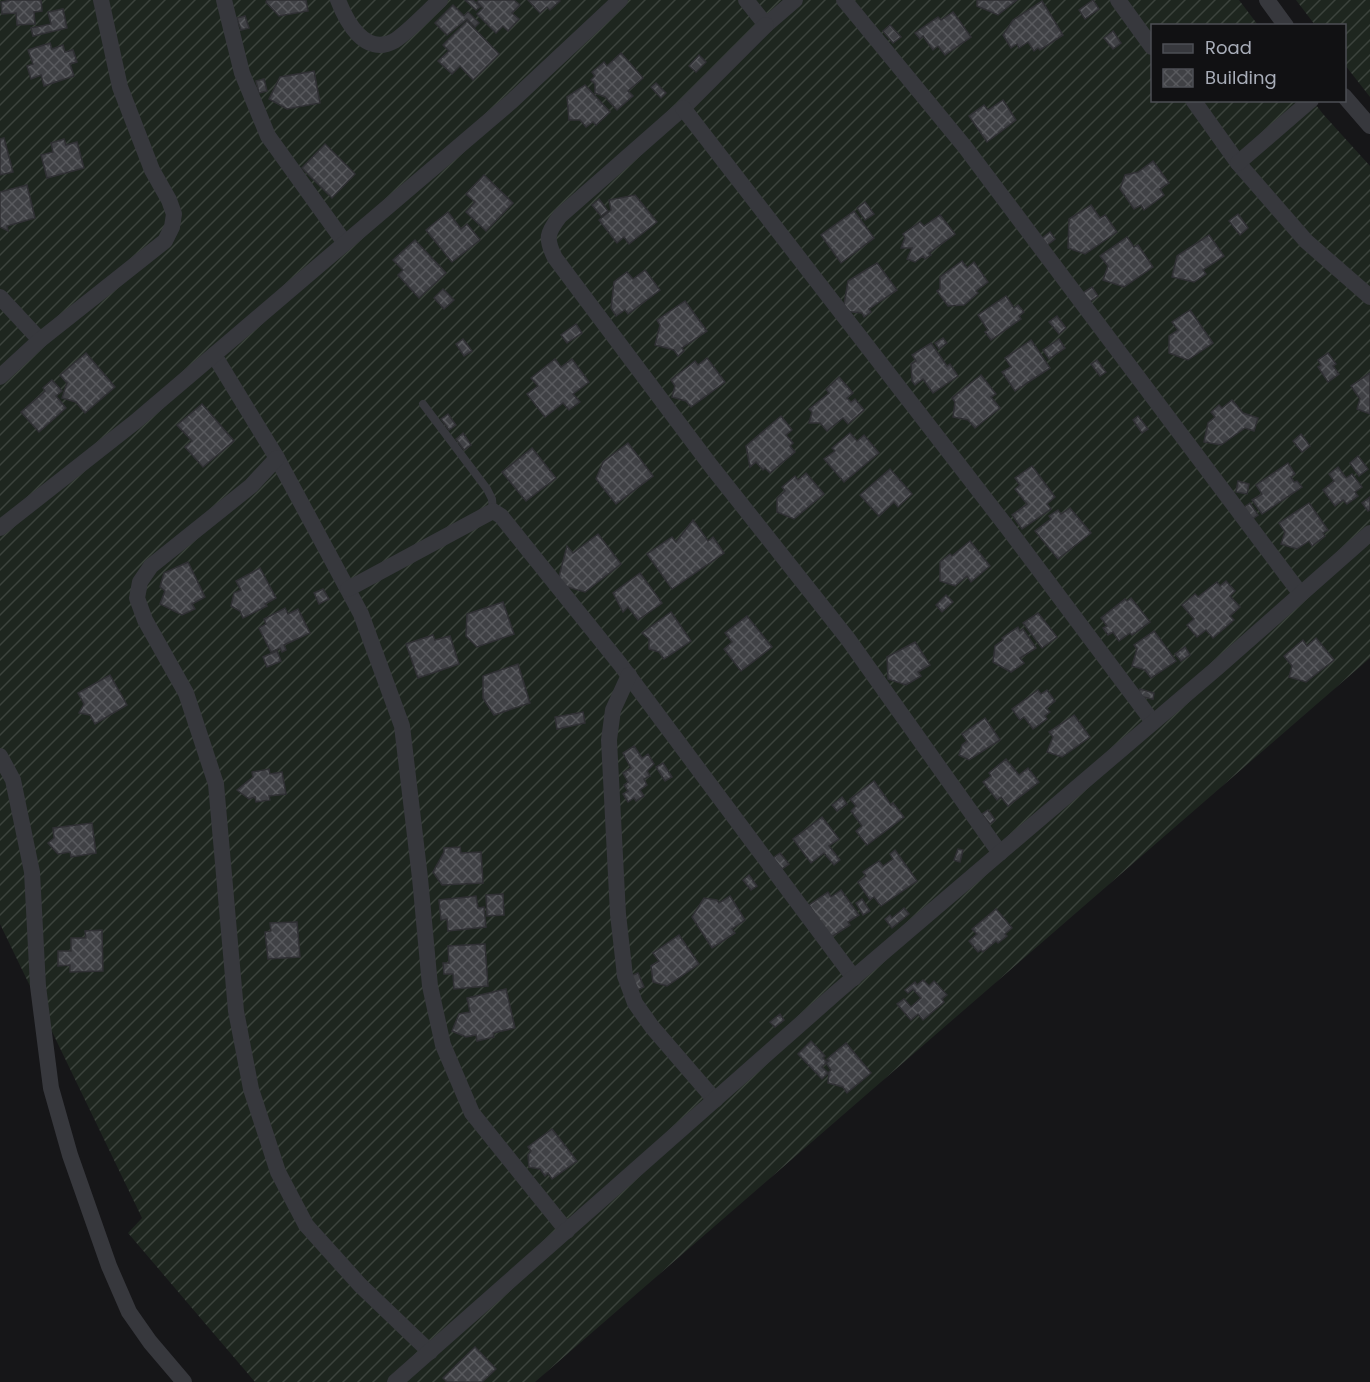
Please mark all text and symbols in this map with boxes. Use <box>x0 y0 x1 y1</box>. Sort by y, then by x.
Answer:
legend <box>1151 24 1346 102</box>
text: Road <box>1205 35 1252 60</box>
text: Building <box>1205 65 1277 90</box>

